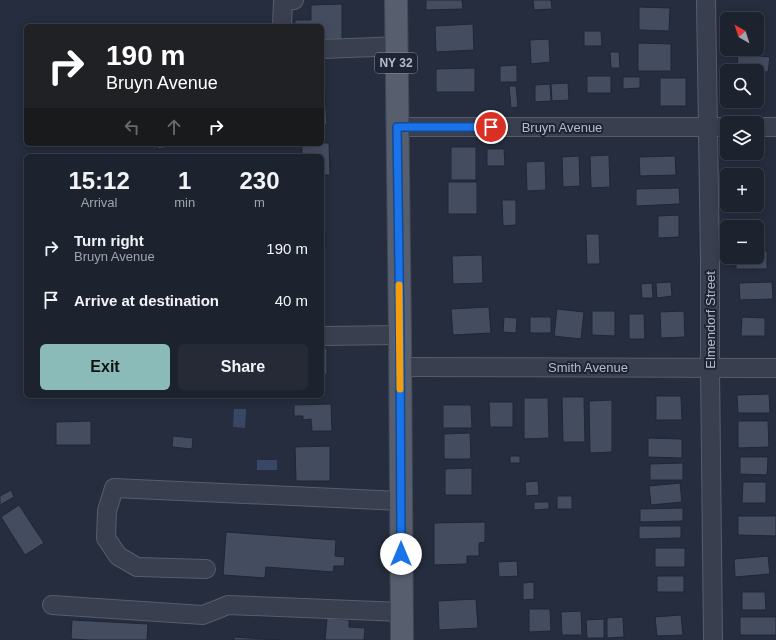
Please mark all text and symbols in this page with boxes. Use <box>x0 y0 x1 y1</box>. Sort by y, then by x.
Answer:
north arrow <box>720 12 764 56</box>
map controls <box>720 12 764 264</box>
icon: right <box>40 40 92 92</box>
text: 190 m <box>106 40 185 71</box>
road number: NY 32 <box>375 53 417 73</box>
button: search <box>720 64 764 108</box>
text: Bruyn Avenue <box>106 73 218 93</box>
pin <box>474 110 508 144</box>
icon: left <box>121 116 143 138</box>
icon: ahead <box>163 116 185 138</box>
icon: right <box>205 116 227 138</box>
icon: arrive <box>480 116 502 138</box>
button: layers <box>720 116 764 160</box>
street label: Bruyn Avenue <box>522 120 602 135</box>
text: 15:12 <box>68 167 130 194</box>
text: 1 <box>178 167 191 194</box>
text: 230 <box>240 167 280 194</box>
button: + <box>720 168 764 212</box>
text: Arrival <box>81 195 118 210</box>
text: min <box>174 195 195 210</box>
text: m <box>254 195 265 210</box>
button: − <box>720 220 764 264</box>
text: Turn right <box>74 232 144 249</box>
icon: right <box>40 237 62 259</box>
text: 190 m <box>266 240 308 257</box>
text: Bruyn Avenue <box>74 249 155 264</box>
street label: Elmendorf Street <box>703 271 718 369</box>
icon: arrive <box>40 289 62 311</box>
text: Arrive at destination <box>74 292 219 309</box>
text: 40 m <box>275 292 308 309</box>
button: Exit <box>40 344 170 390</box>
button: Share <box>178 344 308 390</box>
street label: Smith Avenue <box>548 360 628 375</box>
position arrow <box>380 533 422 575</box>

